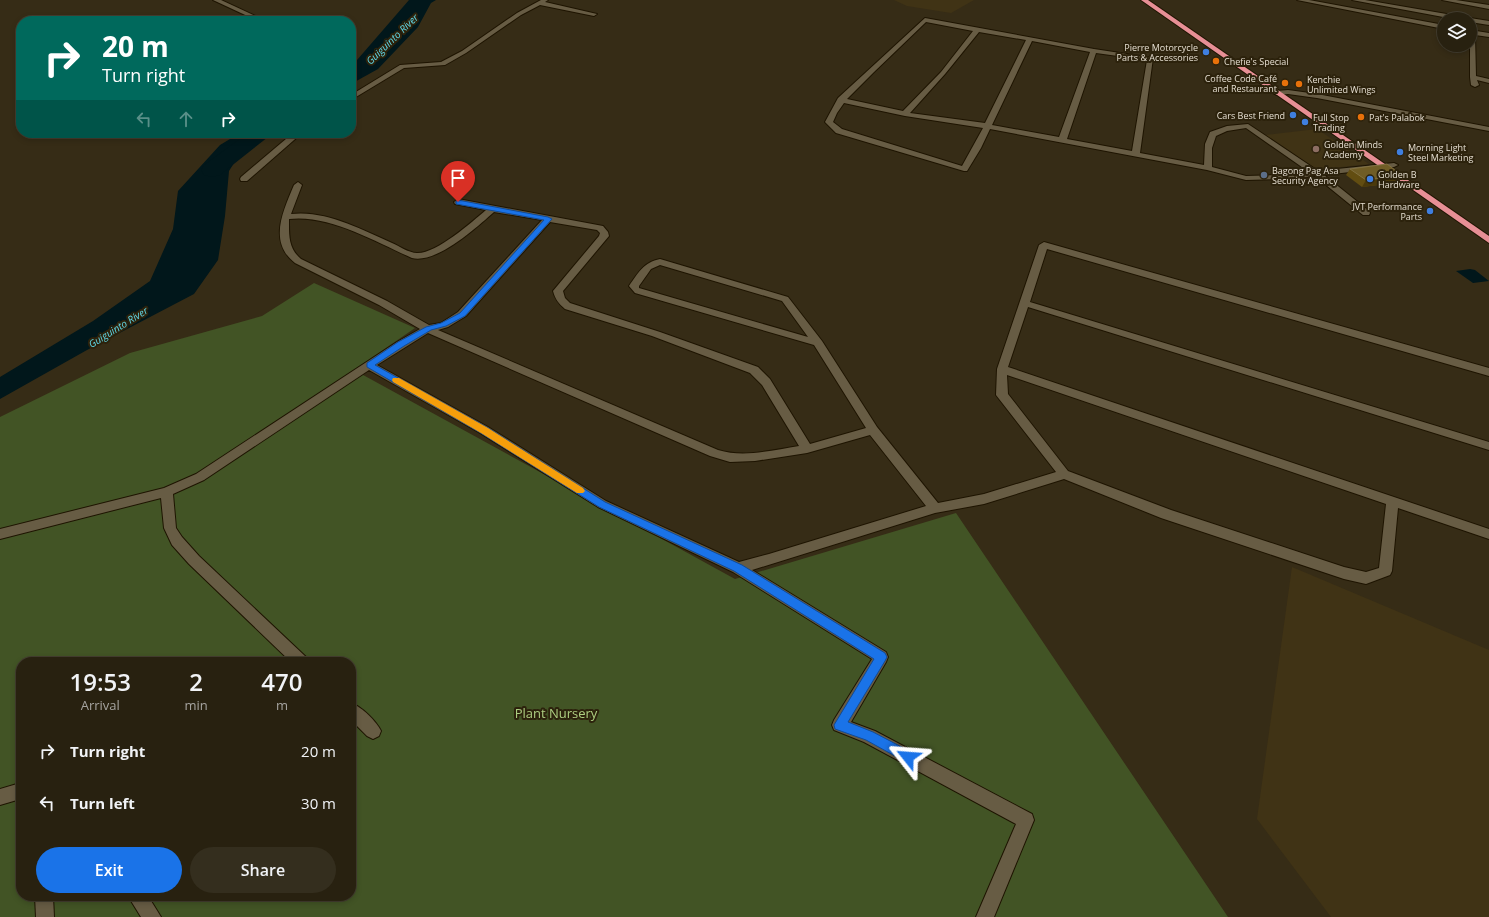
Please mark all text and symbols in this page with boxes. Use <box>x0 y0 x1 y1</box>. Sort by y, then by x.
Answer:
water label: Guiguinto River <box>363 10 422 68</box>
map controls <box>1437 12 1477 52</box>
button: layers <box>1437 12 1477 52</box>
text: 20 m <box>102 27 169 65</box>
icon: right <box>36 32 88 84</box>
place label: Pierre Motorcycle Parts & Accessories <box>1117 41 1198 64</box>
marker: Pierre Motorcycle Parts & Accessories <box>1201 47 1211 57</box>
place label: Chefie's Special <box>1224 55 1289 68</box>
marker: Chefie's Special <box>1211 56 1221 66</box>
text: Turn right <box>102 63 185 87</box>
place label: Coffee Code Café and Restaurant <box>1205 72 1277 95</box>
place label: Kenchie Unlimited Wings <box>1307 73 1376 96</box>
marker: Coffee Code Café and Restaurant <box>1280 78 1290 88</box>
marker: Kenchie Unlimited Wings <box>1294 79 1304 89</box>
icon: left <box>133 108 155 130</box>
icon: ahead <box>175 108 197 130</box>
icon: right <box>217 108 239 130</box>
place label: Cars Best Friend <box>1217 109 1285 122</box>
marker: Cars Best Friend <box>1288 110 1298 120</box>
place label: Full Stop Trading <box>1313 111 1349 134</box>
place label: Pat's Palabok <box>1369 111 1425 124</box>
marker: Pat's Palabok <box>1356 112 1366 122</box>
marker: Full Stop Trading <box>1300 117 1310 127</box>
place label: Golden Minds Academy <box>1324 138 1382 161</box>
place label: Morning Light Steel Marketing <box>1408 141 1473 164</box>
marker: Golden Minds Academy <box>1311 144 1321 154</box>
marker: Morning Light Steel Marketing <box>1395 147 1405 157</box>
pin <box>441 161 475 202</box>
place label: Bagong Pag Asa Security Agency <box>1272 164 1338 187</box>
icon: arrive <box>447 167 469 189</box>
place label: Golden B Hardware <box>1378 168 1420 191</box>
marker: Bagong Pag Asa Security Agency <box>1259 170 1269 180</box>
marker: Golden B Hardware <box>1365 174 1375 184</box>
place label: JVT Performance Parts <box>1351 200 1422 223</box>
marker: JVT Performance Parts <box>1425 206 1435 216</box>
water label: Guiguinto River <box>86 303 151 351</box>
text: 19:53 <box>70 665 131 698</box>
text: 2 <box>189 665 203 698</box>
text: 470 <box>261 665 302 698</box>
text: Arrival <box>81 696 120 714</box>
text: min <box>185 696 208 714</box>
text: m <box>276 696 288 714</box>
park label: Plant Nursery <box>515 704 598 722</box>
position arrow <box>887 736 929 778</box>
icon: right <box>36 740 58 762</box>
text: Turn right <box>70 741 145 761</box>
text: 20 m <box>301 741 336 761</box>
icon: left <box>36 792 58 814</box>
text: Turn left <box>70 793 135 813</box>
text: 30 m <box>301 793 336 813</box>
button: Exit <box>36 847 182 893</box>
button: Share <box>190 847 336 893</box>

